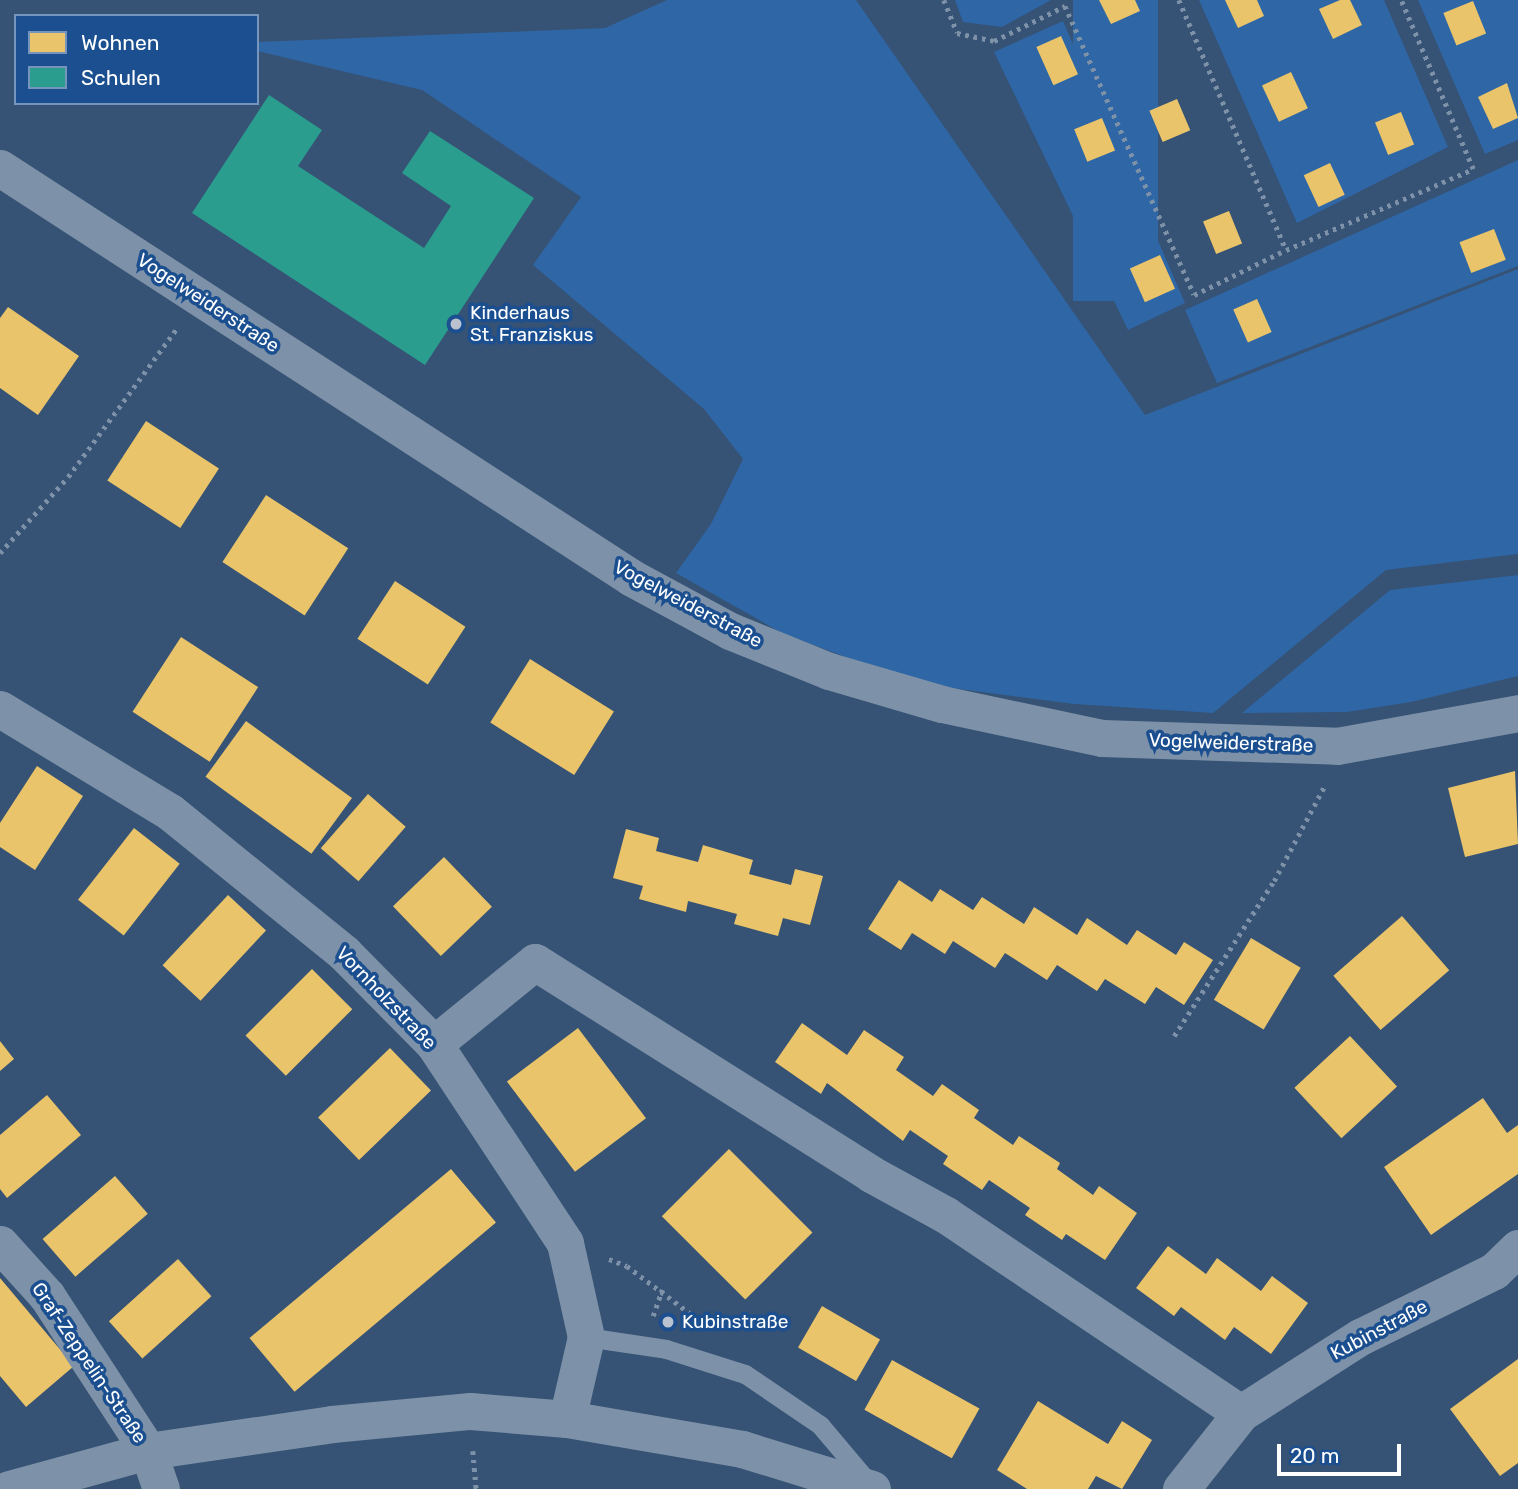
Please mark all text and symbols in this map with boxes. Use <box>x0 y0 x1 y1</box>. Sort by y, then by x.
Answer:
legend <box>14 14 259 105</box>
text: Wohnen <box>81 30 159 55</box>
text: Schulen <box>81 65 161 90</box>
street label: Vogelweiderstraße <box>133 249 283 357</box>
place label: Kinderhaus St. Franziskus <box>470 302 593 346</box>
marker: Kinderhaus St. Franziskus <box>448 316 464 332</box>
street label: Vogelweiderstraße <box>610 555 766 653</box>
street label: Vogelweiderstraße <box>1148 729 1314 757</box>
street label: Vornholzstraße <box>331 942 441 1054</box>
street label: Graf-Zeppelin-Straße <box>27 1278 151 1448</box>
street label: Kubinstraße <box>1327 1295 1431 1365</box>
place label: Kubinstraße <box>682 1311 788 1333</box>
marker: Kubinstraße <box>660 1314 676 1330</box>
scale bar <box>1280 1430 1404 1474</box>
text: 20 m <box>1290 1443 1339 1468</box>

